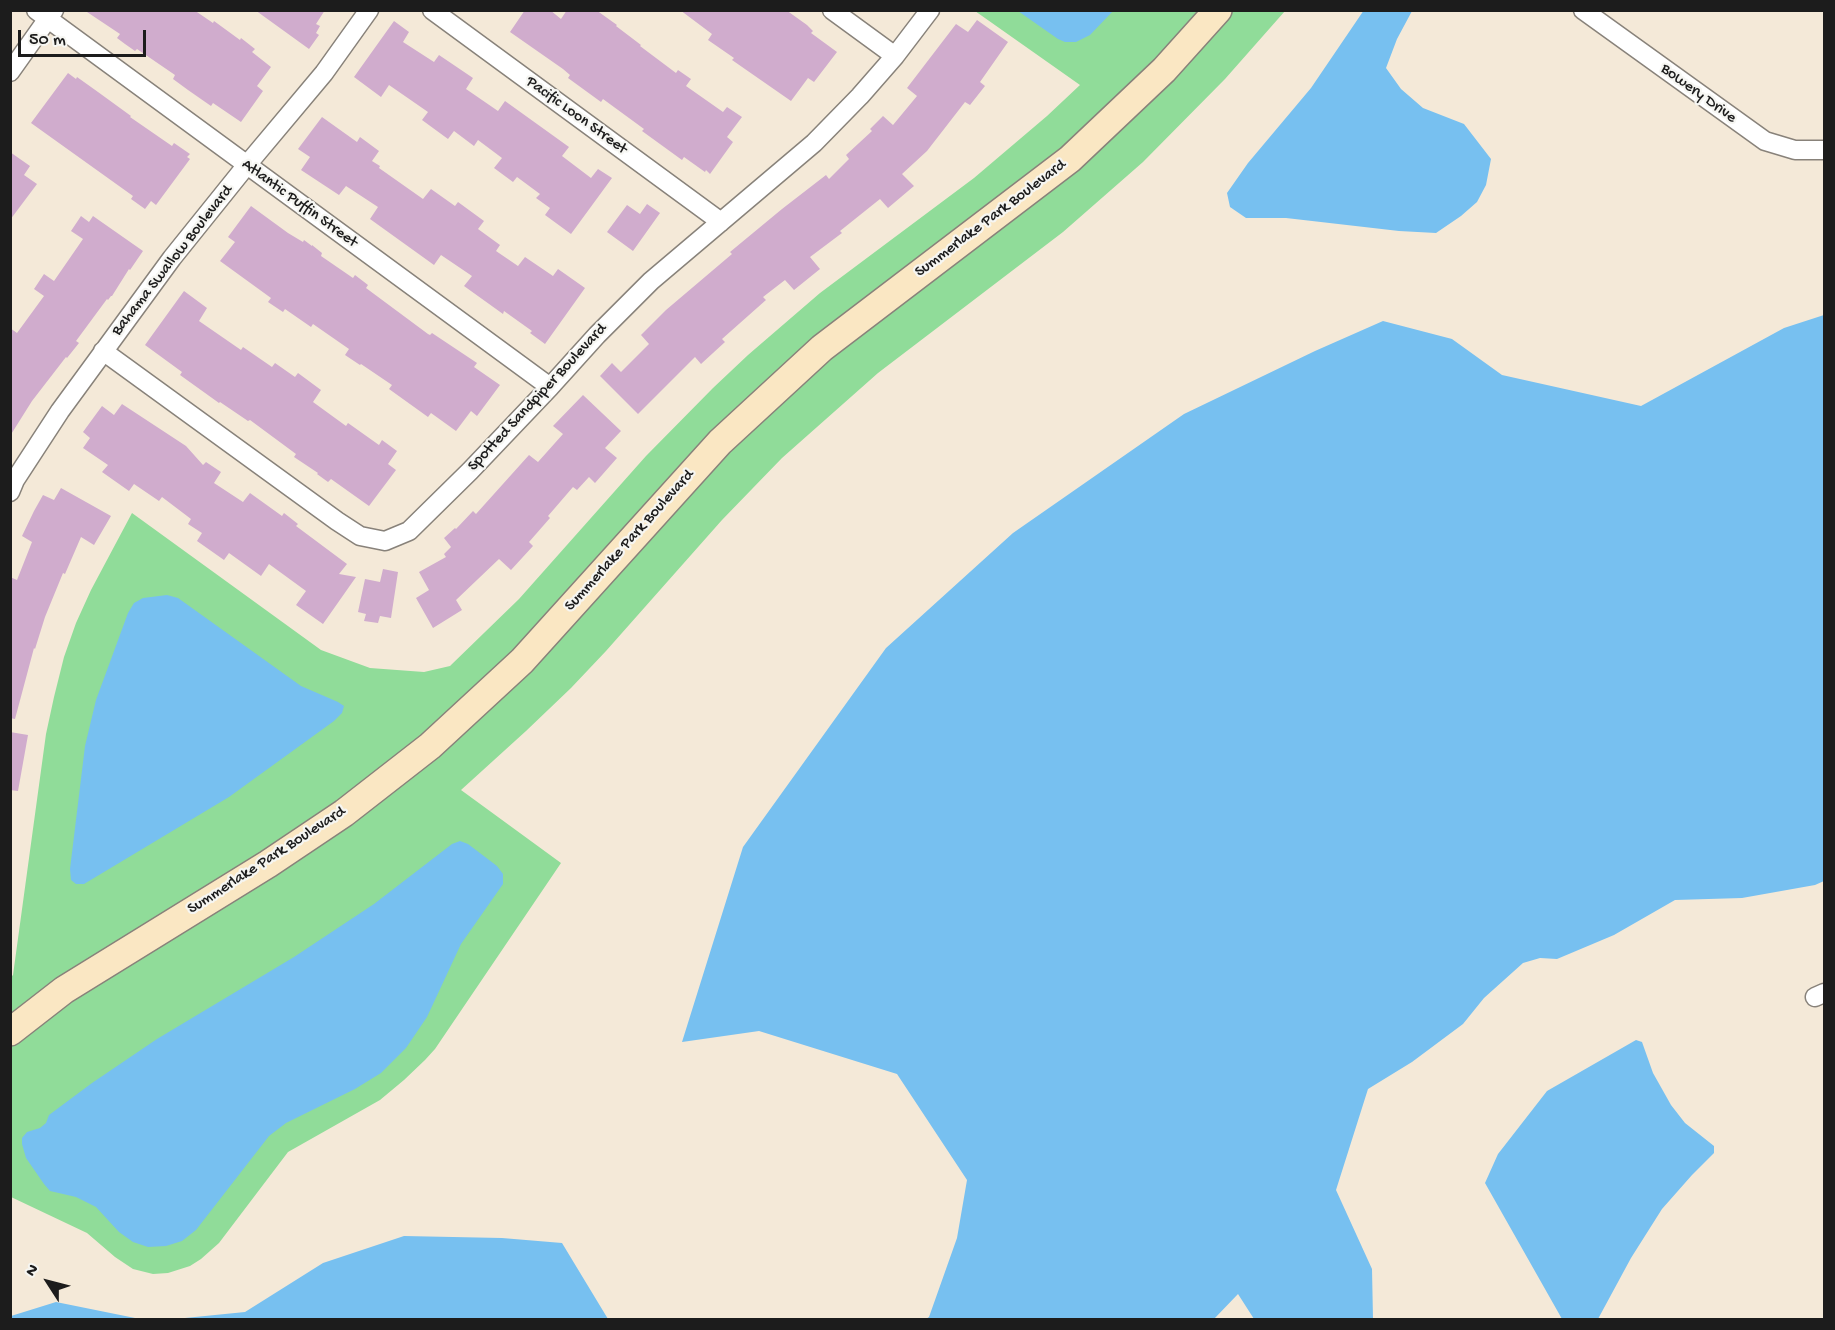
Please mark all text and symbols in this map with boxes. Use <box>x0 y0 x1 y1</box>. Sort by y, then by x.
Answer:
scale bar <box>21 18 148 56</box>
text: 50 m <box>29 30 66 51</box>
street label: Bowery Drive <box>1656 60 1740 128</box>
street label: Pacific Loon Street <box>522 73 630 159</box>
street label: Atlantic Puffin Street <box>237 155 361 253</box>
street label: Summerlake Park Boulevard <box>912 156 1070 282</box>
street label: Bahama Swallow Boulevard <box>108 182 238 340</box>
street label: Spotted Sandpiper Boulevard <box>464 320 612 476</box>
street label: Summerlake Park Boulevard <box>561 466 699 616</box>
street label: Summerlake Park Boulevard <box>185 803 349 919</box>
north arrow <box>18 1252 78 1312</box>
text: N <box>22 1261 44 1281</box>

